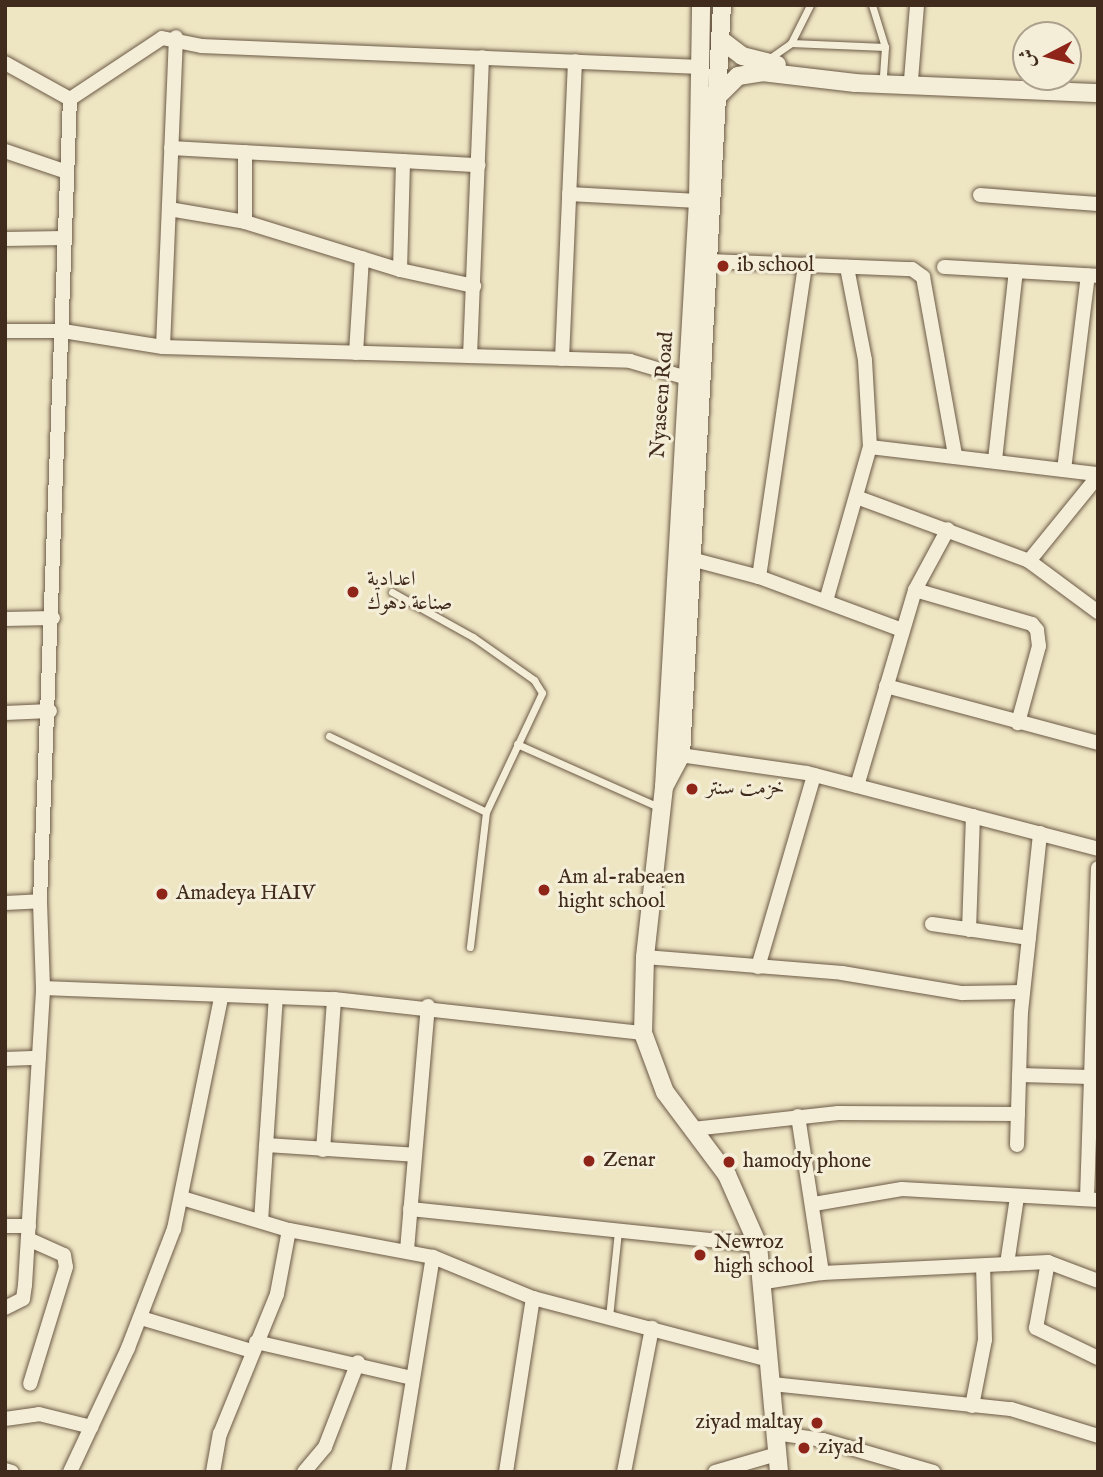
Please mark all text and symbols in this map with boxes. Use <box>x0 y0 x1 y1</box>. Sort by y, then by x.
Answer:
north arrow <box>1012 21 1082 91</box>
text: ش <box>1015 48 1041 69</box>
place label: ib school <box>737 253 814 279</box>
marker: ib school <box>715 258 731 274</box>
street label: Nyaseen Road <box>646 331 680 459</box>
place label: اعدادية صناعة دهوك <box>367 567 452 617</box>
marker: اعدادية صناعة دهوك <box>345 584 361 600</box>
place label: خزمت سنتر <box>706 776 784 802</box>
marker: خزمت سنتر <box>684 781 700 797</box>
place label: Am al-rabeaen hight school <box>558 865 685 915</box>
place label: Amadeya HAIV <box>176 881 315 907</box>
marker: Am al-rabeaen hight school <box>536 882 552 898</box>
marker: Amadeya HAIV <box>154 886 170 902</box>
place label: Zenar <box>603 1148 655 1174</box>
place label: hamody phone <box>743 1149 871 1175</box>
marker: Zenar <box>581 1153 597 1169</box>
marker: hamody phone <box>721 1154 737 1170</box>
place label: Newroz high school <box>714 1230 814 1280</box>
marker: Newroz high school <box>692 1247 708 1263</box>
place label: ziyad maltay <box>695 1410 803 1436</box>
marker: ziyad maltay <box>809 1415 825 1431</box>
place label: ziyad <box>818 1435 864 1461</box>
marker: ziyad <box>796 1440 812 1456</box>

